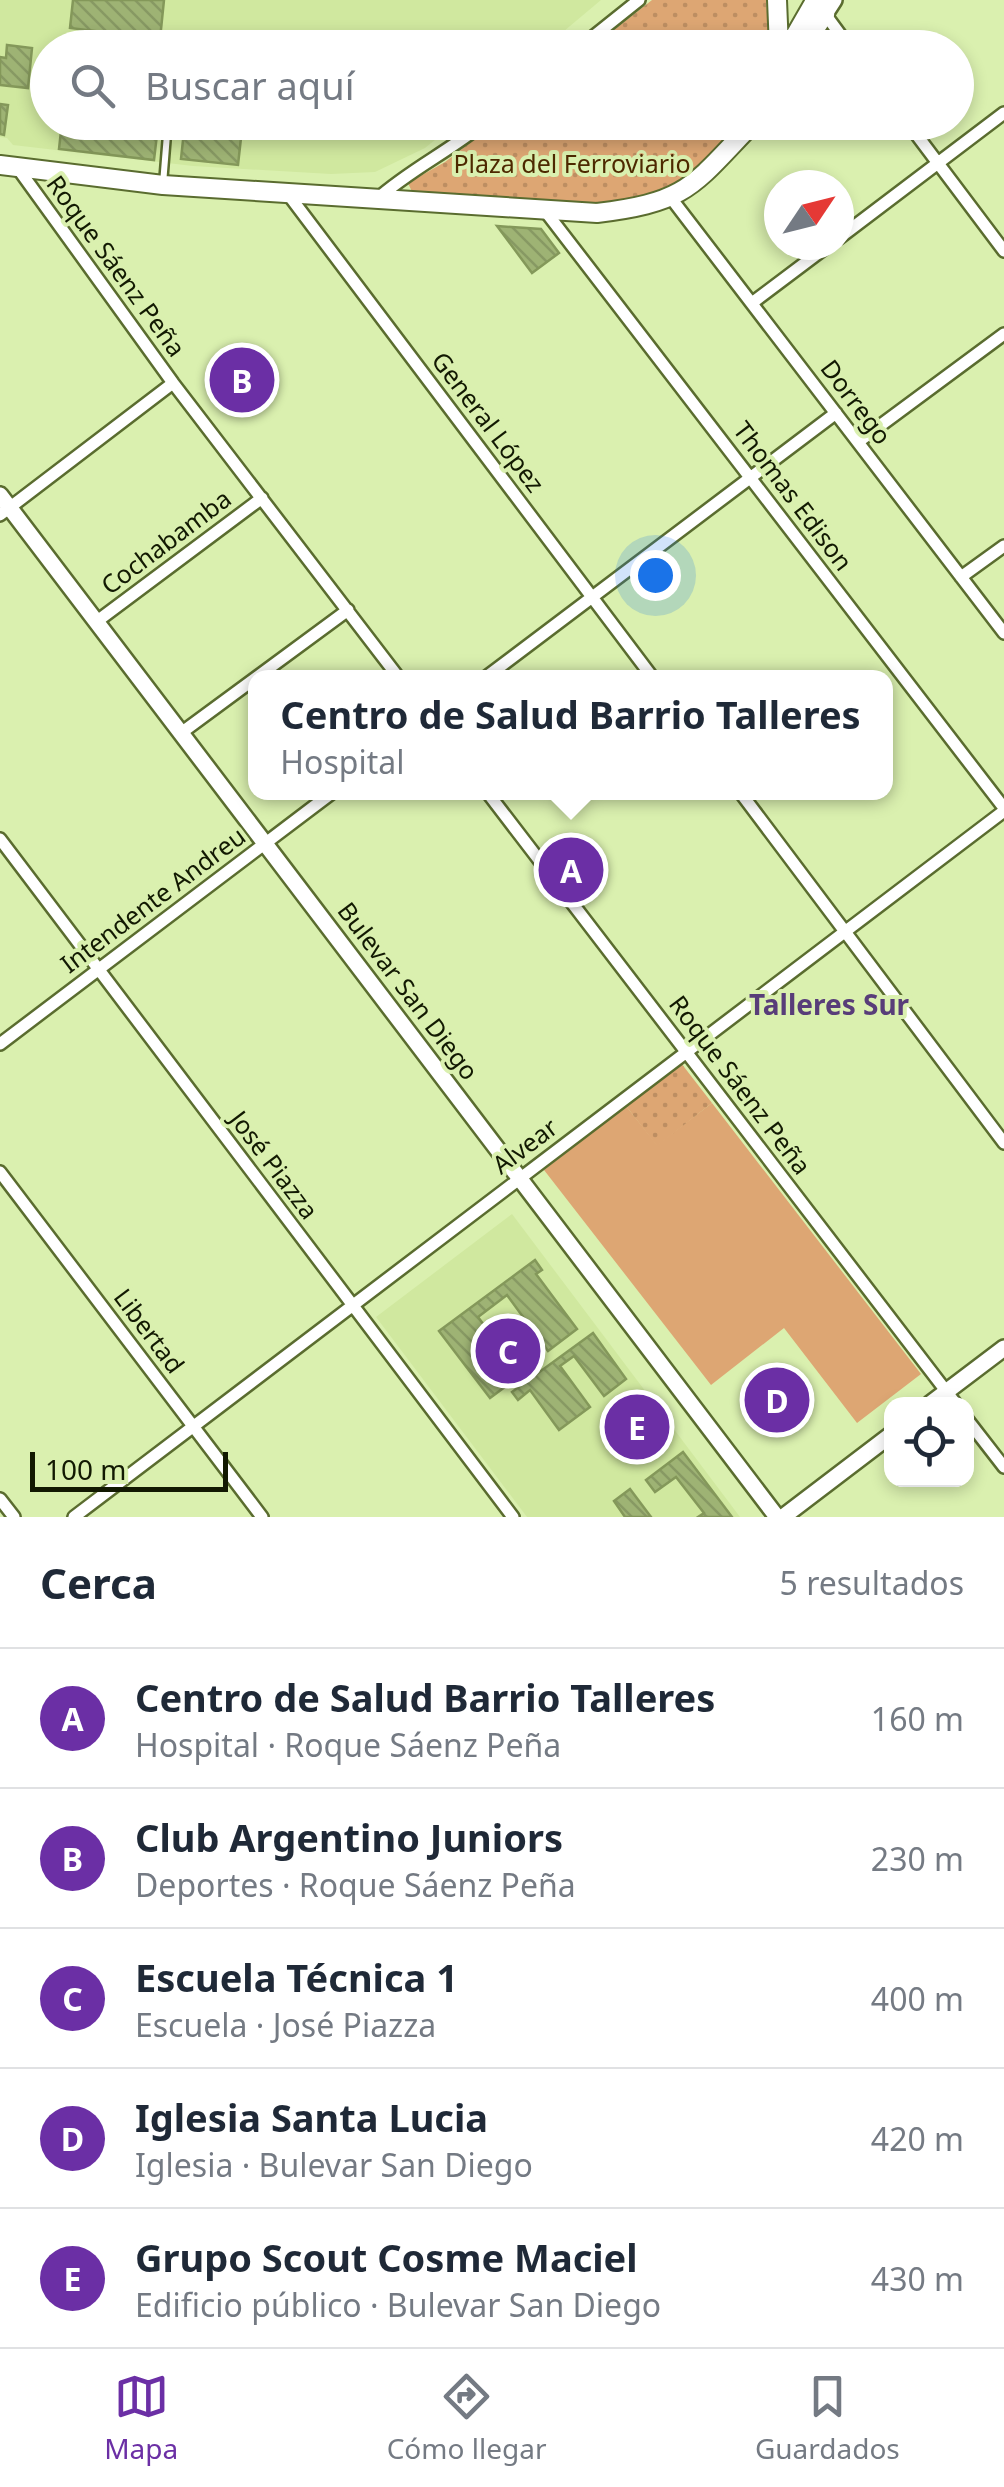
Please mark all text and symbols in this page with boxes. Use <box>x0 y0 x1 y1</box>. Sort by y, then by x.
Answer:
search box <box>30 30 974 140</box>
icon: search <box>65 58 120 113</box>
text: Buscar aquí <box>145 59 355 111</box>
park label: Plaza del Ferroviario <box>453 146 691 180</box>
street label: Roque Sáenz Peña <box>39 168 194 363</box>
north arrow <box>764 170 854 260</box>
pin: B <box>210 342 274 418</box>
street label: General López <box>425 344 553 499</box>
street label: Dorrego <box>814 352 900 451</box>
street label: Thomas Edison <box>726 414 861 577</box>
street label: Cochabamba <box>93 481 237 601</box>
your location <box>630 550 681 601</box>
popup <box>248 670 893 800</box>
text: Centro de Salud Barrio Talleres <box>280 688 861 740</box>
text: Hospital <box>280 740 404 783</box>
street label: Intendente Andreu <box>53 818 252 980</box>
pin: A <box>538 832 604 908</box>
street label: Bulevar San Diego <box>331 895 487 1086</box>
district label: Talleres Sur <box>749 985 910 1023</box>
street label: Roque Sáenz Peña <box>662 988 819 1181</box>
street label: José Piazza <box>222 1102 327 1226</box>
street label: Alvear <box>485 1109 564 1181</box>
street label: Libertad <box>107 1281 193 1380</box>
pin: C <box>476 1314 540 1388</box>
pin: D <box>744 1362 810 1438</box>
pin: E <box>604 1390 670 1464</box>
map controls <box>884 1397 974 1487</box>
button: locate <box>884 1397 974 1487</box>
scale bar <box>30 1447 228 1492</box>
text: 100 m <box>45 1450 127 1488</box>
text: Cerca <box>40 1554 157 1611</box>
text: 5 resultados <box>780 1561 964 1604</box>
text: Centro de Salud Barrio Talleres <box>135 1671 715 1723</box>
text: A <box>61 1697 84 1740</box>
text: 160 m <box>871 1697 964 1740</box>
text: Hospital · Roque Sáenz Peña <box>135 1723 561 1766</box>
text: Club Argentino Juniors <box>135 1811 563 1863</box>
text: B <box>62 1837 83 1880</box>
text: 230 m <box>871 1837 964 1880</box>
text: Deportes · Roque Sáenz Peña <box>135 1863 576 1906</box>
text: Escuela Técnica 1 <box>135 1951 458 2003</box>
text: C <box>62 1977 83 2020</box>
text: 400 m <box>871 1977 964 2020</box>
text: Escuela · José Piazza <box>135 2003 436 2046</box>
text: Iglesia Santa Lucia <box>135 2091 488 2143</box>
text: D <box>61 2117 84 2160</box>
text: 420 m <box>871 2117 964 2160</box>
text: Iglesia · Bulevar San Diego <box>135 2143 533 2186</box>
text: Grupo Scout Cosme Maciel <box>135 2231 638 2283</box>
text: E <box>64 2257 81 2300</box>
text: 430 m <box>871 2257 964 2300</box>
text: Edificio público · Bulevar San Diego <box>135 2283 661 2326</box>
tab: Mapa <box>104 2369 178 2467</box>
tab: Cómo llegar <box>387 2369 546 2467</box>
tab: Guardados <box>755 2369 900 2467</box>

